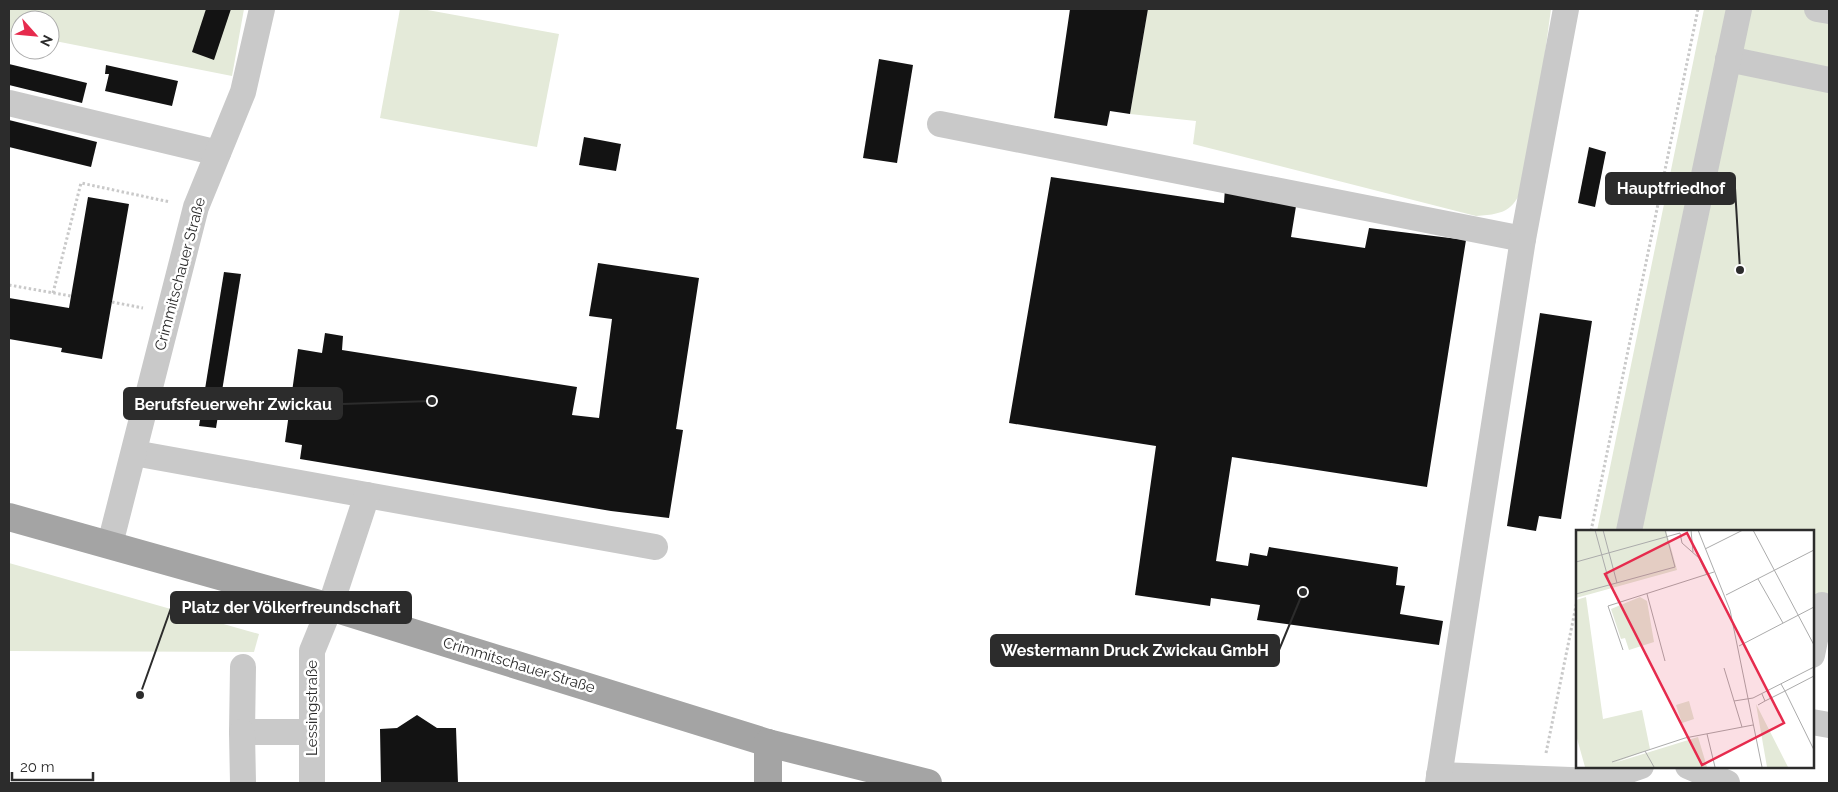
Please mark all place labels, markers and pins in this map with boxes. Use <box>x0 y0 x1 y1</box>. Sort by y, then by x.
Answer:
callout: Hauptfriedhof <box>1606 173 1735 204</box>
callout: Berufsfeuerwehr Zwickau <box>124 388 342 419</box>
callout: Platz der Völkerfreundschaft <box>171 592 411 623</box>
callout: Westermann Druck Zwickau GmbH <box>991 635 1279 666</box>

